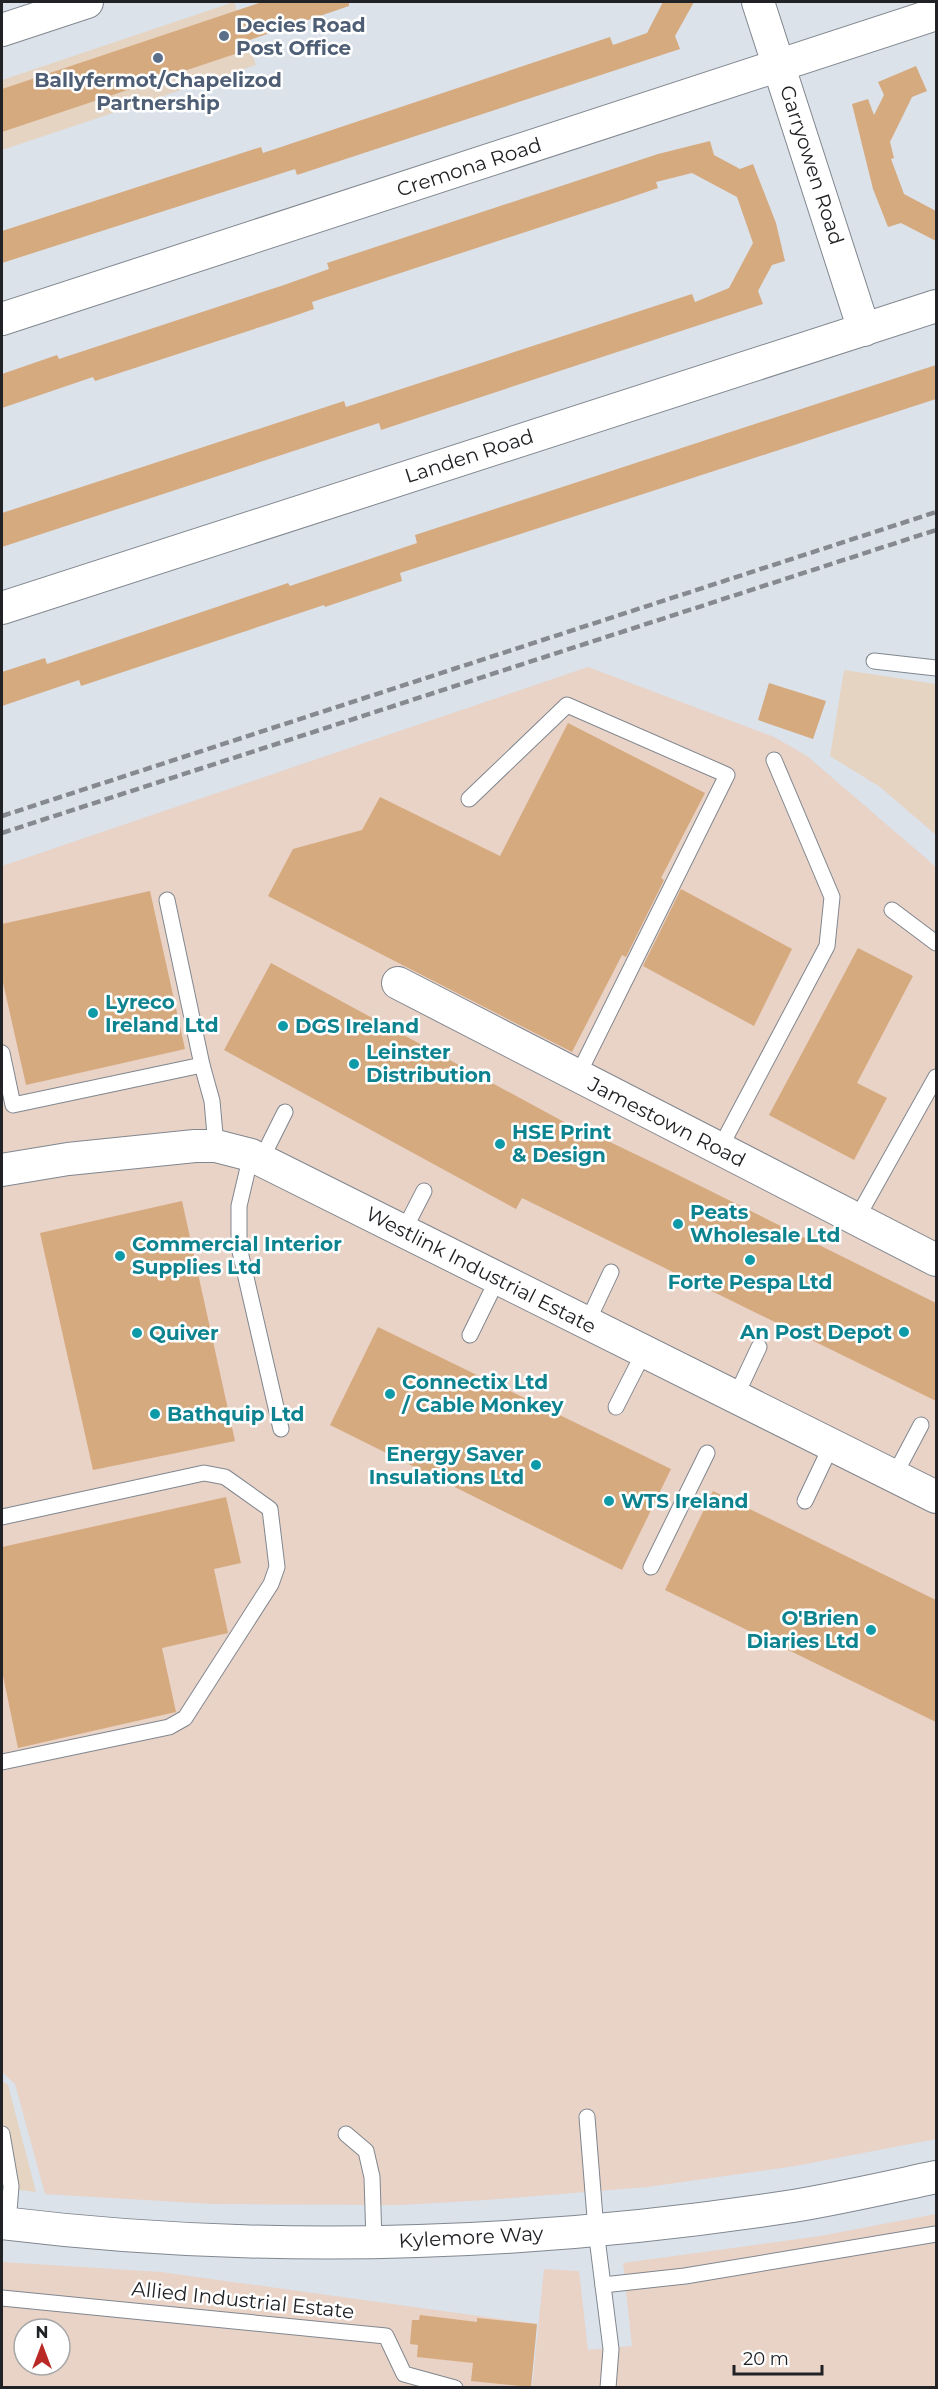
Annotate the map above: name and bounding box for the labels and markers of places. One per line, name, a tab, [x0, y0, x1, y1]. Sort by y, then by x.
place label: Decies Road Post Office	[236, 13, 366, 60]
marker: Decies Road Post Office	[217, 29, 231, 43]
marker: Ballyfermot/Chapelizod Partnership	[151, 51, 165, 65]
place label: Ballyfermot/Chapelizod Partnership	[34, 68, 282, 115]
place label: Lyreco Ireland Ltd	[105, 990, 219, 1037]
marker: Lyreco Ireland Ltd	[86, 1006, 100, 1020]
place label: DGS Ireland	[295, 1014, 419, 1038]
marker: DGS Ireland	[276, 1019, 290, 1033]
place label: Leinster Distribution	[366, 1040, 492, 1087]
marker: Leinster Distribution	[347, 1057, 361, 1071]
place label: HSE Print & Design	[512, 1120, 612, 1167]
marker: HSE Print & Design	[493, 1137, 507, 1151]
place label: Peats Wholesale Ltd	[690, 1200, 840, 1247]
marker: Peats Wholesale Ltd	[671, 1217, 685, 1231]
place label: Commercial Interior Supplies Ltd	[132, 1232, 342, 1279]
marker: Commercial Interior Supplies Ltd	[113, 1249, 127, 1263]
marker: Forte Pespa Ltd	[743, 1253, 757, 1267]
place label: Forte Pespa Ltd	[668, 1270, 832, 1294]
place label: An Post Depot	[739, 1320, 892, 1344]
place label: Quiver	[149, 1321, 219, 1345]
marker: An Post Depot	[897, 1325, 911, 1339]
marker: Quiver	[130, 1326, 144, 1340]
place label: Connectix Ltd / Cable Monkey	[401, 1370, 565, 1417]
marker: Connectix Ltd / Cable Monkey	[383, 1387, 397, 1401]
place label: Bathquip Ltd	[167, 1402, 304, 1426]
marker: Bathquip Ltd	[148, 1407, 162, 1421]
place label: Energy Saver Insulations Ltd	[369, 1442, 524, 1489]
marker: Energy Saver Insulations Ltd	[529, 1458, 543, 1472]
place label: WTS Ireland	[621, 1489, 748, 1513]
marker: WTS Ireland	[602, 1494, 616, 1508]
place label: O'Brien Diaries Ltd	[746, 1606, 859, 1653]
marker: O'Brien Diaries Ltd	[864, 1623, 878, 1637]

